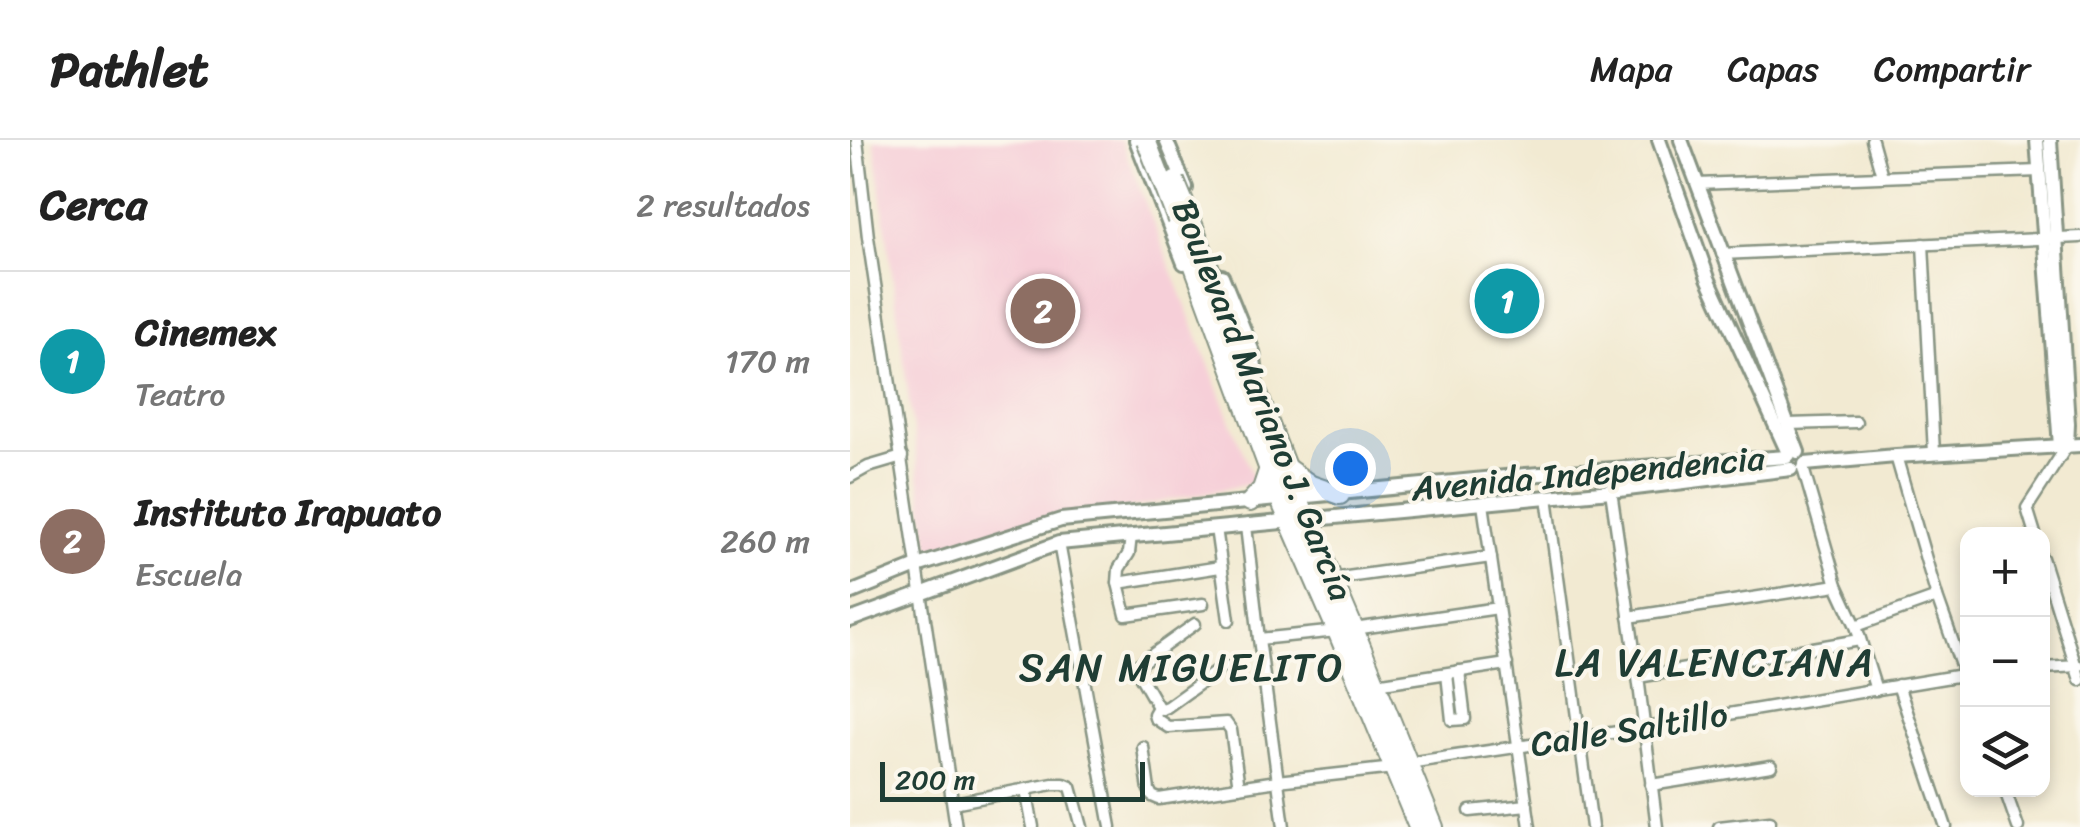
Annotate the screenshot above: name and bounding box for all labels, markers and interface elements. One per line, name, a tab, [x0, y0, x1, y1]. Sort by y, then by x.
text: Pathlet	[50, 27, 209, 112]
text: Mapa	[1590, 38, 1672, 100]
text: Capas	[1727, 38, 1819, 100]
text: Compartir	[1874, 38, 2030, 100]
text: Cerca	[40, 168, 147, 242]
text: 2 resultados	[636, 177, 810, 234]
street label: Boulevard Mariano J. García	[1154, 189, 1372, 611]
pin: 1	[1474, 264, 1540, 338]
pin: 2	[1010, 274, 1076, 348]
text: Cinemex	[135, 299, 276, 366]
text: 1	[66, 333, 79, 390]
text: 170 m	[725, 333, 810, 390]
text: Teatro	[135, 366, 225, 423]
street label: Avenida Independencia	[1408, 427, 1768, 519]
your location	[1325, 443, 1376, 494]
text: Instituto Irapuato	[135, 479, 441, 546]
text: 2	[63, 513, 82, 570]
text: 260 m	[720, 513, 810, 570]
map controls	[1960, 527, 2050, 797]
button: +	[1960, 527, 2050, 617]
text: Escuela	[135, 546, 242, 603]
button: −	[1960, 617, 2050, 707]
district label: LA VALENCIANA	[1554, 627, 1876, 698]
district label: SAN MIGUELITO	[1019, 632, 1345, 703]
street label: Calle Saltillo	[1526, 683, 1732, 775]
button: layers	[1960, 707, 2050, 797]
text: 200 m	[895, 755, 975, 804]
scale bar	[880, 757, 1145, 802]

